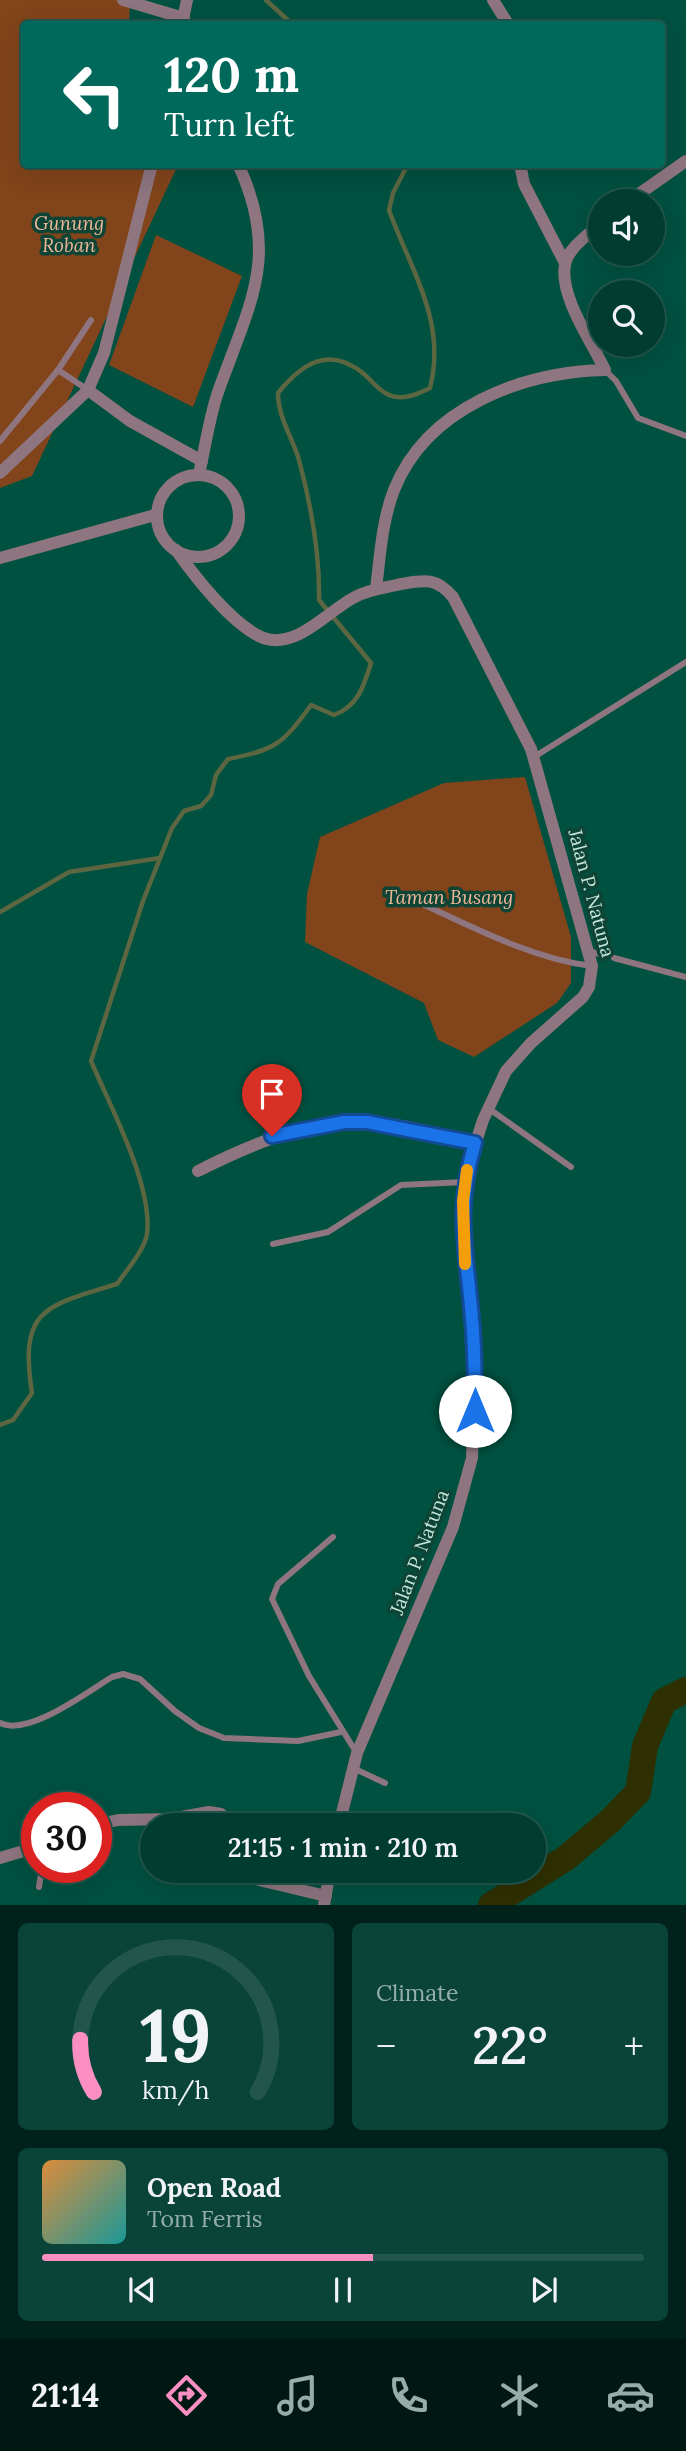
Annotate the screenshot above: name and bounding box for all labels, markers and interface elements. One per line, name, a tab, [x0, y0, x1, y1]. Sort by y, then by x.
text: 120 m	[164, 43, 299, 105]
icon: left	[49, 49, 140, 140]
text: Turn left	[164, 104, 294, 145]
map controls	[588, 189, 665, 357]
button: sound	[588, 189, 665, 266]
park label: Gunung Roban	[34, 211, 104, 257]
button: search	[588, 280, 665, 357]
street label: Jalan P. Natuna	[563, 825, 621, 960]
park label: Taman Busang	[385, 885, 513, 909]
pin	[242, 1064, 302, 1136]
icon: arrive	[253, 1075, 291, 1113]
position arrow	[438, 1374, 512, 1448]
street label: Jalan P. Natuna	[384, 1486, 454, 1619]
speed limit sign: 30	[21, 1792, 112, 1883]
text: 21:15 · 1 min · 210 m	[228, 1831, 458, 1864]
text: Climate	[376, 1978, 458, 2007]
text: 19	[140, 1990, 212, 2083]
text: 22°	[472, 2012, 548, 2078]
text: −	[376, 2022, 396, 2070]
text: +	[624, 2022, 644, 2070]
text: km/h	[142, 2074, 210, 2106]
text: Open Road	[147, 2171, 281, 2204]
text: Tom Ferris	[147, 2204, 262, 2233]
icon: previous	[123, 2271, 161, 2309]
icon: pause	[324, 2271, 362, 2309]
icon: next	[525, 2271, 563, 2309]
icon: directions	[162, 2371, 211, 2420]
icon: music	[273, 2371, 322, 2420]
icon: phone	[384, 2371, 433, 2420]
icon: climate	[495, 2371, 544, 2420]
icon: car	[606, 2371, 655, 2420]
text: 21:14	[31, 2375, 100, 2416]

